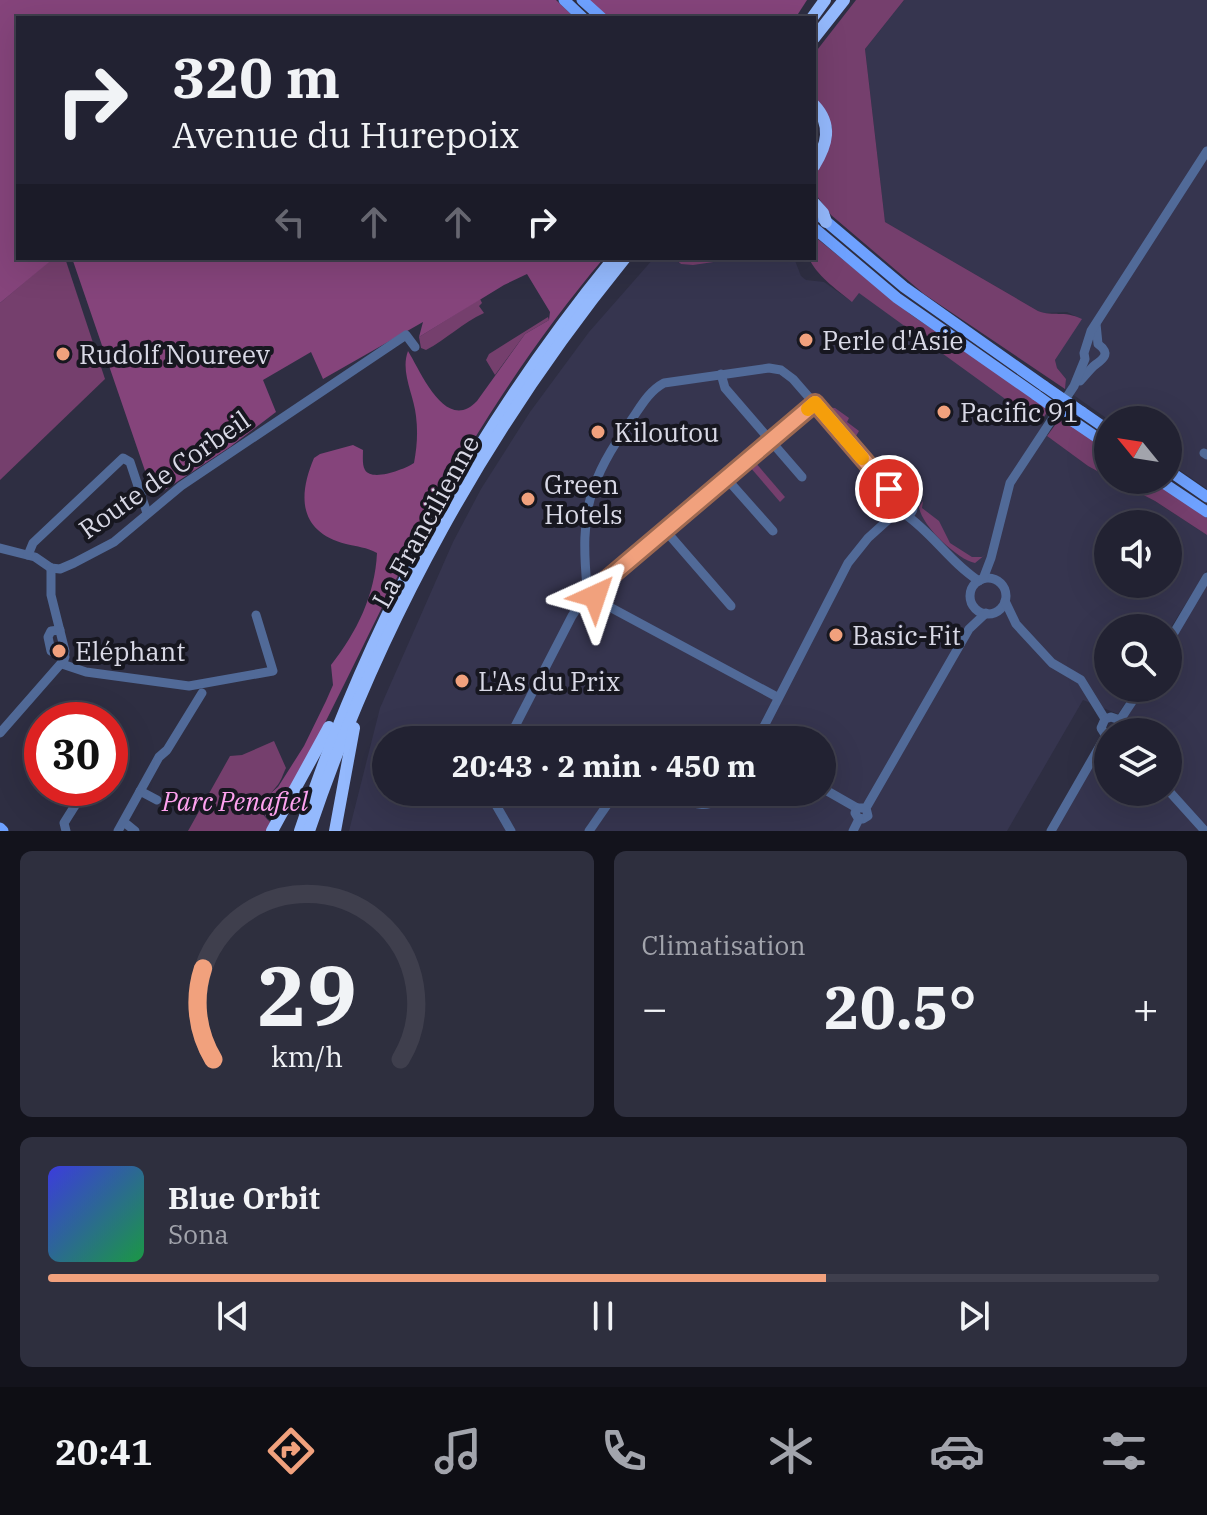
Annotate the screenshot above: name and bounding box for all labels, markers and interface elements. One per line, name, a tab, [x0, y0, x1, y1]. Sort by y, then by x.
text: 320 m	[172, 41, 340, 113]
icon: right	[40, 48, 144, 152]
text: Avenue du Hurepoix	[172, 111, 520, 158]
icon: left	[268, 200, 312, 244]
icon: ahead	[352, 200, 396, 244]
icon: ahead	[436, 200, 480, 244]
icon: right	[520, 200, 564, 244]
place label: Perle d'Asie	[822, 323, 963, 357]
marker: Perle d'Asie	[797, 331, 815, 349]
place label: Rudolf Noureev	[79, 337, 270, 371]
marker: Rudolf Noureev	[54, 345, 72, 363]
place label: Pacific 91	[960, 395, 1079, 429]
street label: Route de Corbeil	[72, 402, 256, 546]
marker: Pacific 91	[935, 403, 953, 421]
north arrow	[1094, 406, 1182, 494]
map controls	[1094, 406, 1182, 806]
place label: Kiloutou	[614, 415, 719, 449]
marker: Kiloutou	[589, 423, 607, 441]
street label: La Francilienne	[364, 429, 486, 613]
pin	[855, 455, 923, 523]
place label: Green Hotels	[544, 467, 623, 531]
icon: arrive	[867, 467, 911, 511]
marker: Green Hotels	[519, 490, 537, 508]
button: sound	[1094, 510, 1182, 598]
position arrow	[553, 554, 637, 638]
button: search	[1094, 614, 1182, 702]
place label: Basic-Fit	[852, 618, 961, 652]
marker: Basic-Fit	[827, 626, 845, 644]
place label: Eléphant	[75, 634, 186, 668]
marker: Eléphant	[50, 642, 68, 660]
place label: L'As du Prix	[478, 664, 620, 698]
marker: L'As du Prix	[453, 672, 471, 690]
speed limit sign: 30	[24, 702, 128, 806]
button: layers	[1094, 718, 1182, 806]
text: 20:43 · 2 min · 450 m	[452, 746, 756, 785]
park label: Parc Penafiel	[161, 784, 309, 818]
text: Climatisation	[642, 928, 806, 962]
text: 29	[257, 941, 357, 1049]
text: 20.5°	[824, 967, 977, 1046]
text: −	[642, 979, 668, 1036]
text: +	[1133, 979, 1159, 1036]
text: km/h	[271, 1038, 343, 1075]
text: Blue Orbit	[168, 1178, 320, 1217]
text: Sona	[168, 1217, 229, 1251]
icon: previous	[211, 1294, 255, 1338]
icon: pause	[581, 1294, 625, 1338]
icon: next	[952, 1294, 996, 1338]
icon: directions	[263, 1423, 319, 1479]
icon: music	[430, 1423, 486, 1479]
icon: phone	[596, 1423, 652, 1479]
icon: climate	[763, 1423, 819, 1479]
icon: car	[929, 1423, 985, 1479]
icon: filters	[1096, 1423, 1152, 1479]
text: 20:41	[55, 1428, 153, 1475]

